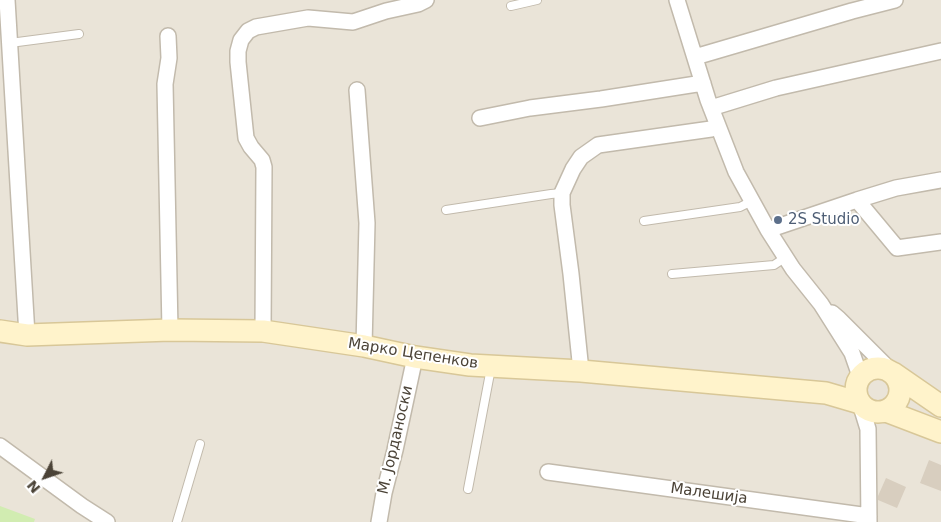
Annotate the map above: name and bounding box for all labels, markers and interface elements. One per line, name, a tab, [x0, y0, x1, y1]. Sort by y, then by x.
place label: 2S Studio	[788, 211, 860, 229]
marker: 2S Studio	[772, 214, 784, 226]
street label: Марко Цепенков	[347, 335, 479, 373]
street label: М. Јорданоски	[375, 384, 417, 496]
north arrow	[20, 452, 70, 502]
text: N	[24, 477, 44, 497]
street label: Малешија	[669, 480, 749, 508]

